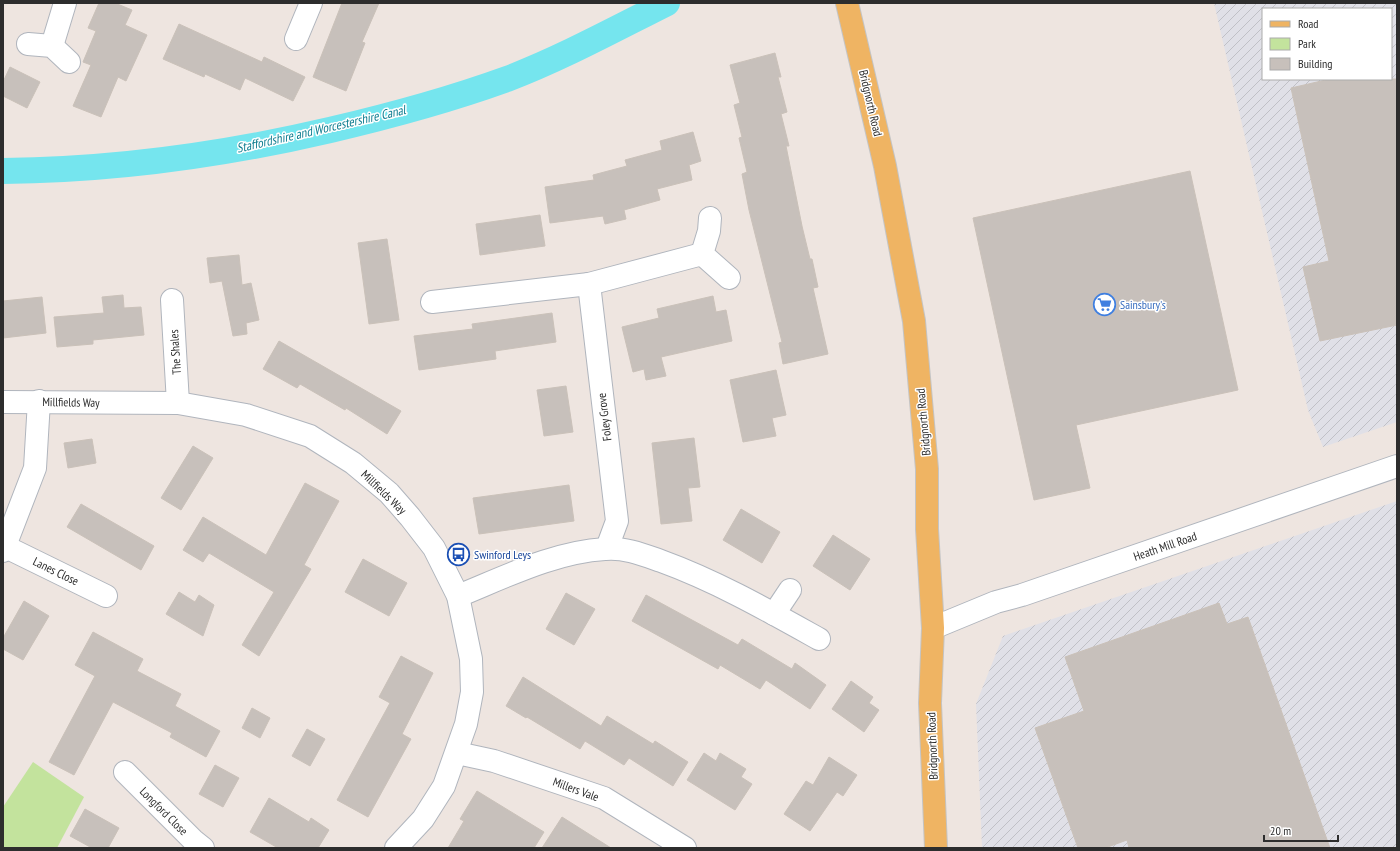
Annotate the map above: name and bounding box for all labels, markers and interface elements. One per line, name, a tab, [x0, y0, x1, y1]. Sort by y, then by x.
legend	[1262, 8, 1392, 80]
text: Road	[1298, 16, 1318, 31]
text: Park	[1298, 36, 1316, 51]
text: Building	[1298, 56, 1333, 71]
street label: Bridgnorth Road	[856, 68, 886, 138]
water label: Staffordshire and Worcestershire Canal	[235, 101, 409, 157]
supermarket icon: Sainsbury's	[1092, 291, 1118, 317]
place label: Sainsbury's	[1120, 297, 1166, 312]
street label: The Shales	[166, 329, 184, 375]
street label: Bridgnorth Road	[913, 388, 933, 456]
street label: Foley Grove	[594, 392, 614, 442]
street label: Millfields Way	[42, 394, 100, 410]
street label: Millfields Way	[358, 467, 410, 518]
street label: Heath Mill Road	[1131, 528, 1199, 564]
bus stop icon: Swinford Leys	[445, 541, 471, 567]
place label: Swinford Leys	[474, 547, 531, 562]
street label: Lanes Close	[31, 554, 81, 588]
street label: Bridgnorth Road	[923, 712, 941, 780]
street label: Millers Vale	[551, 774, 601, 804]
street label: Longford Close	[137, 784, 191, 838]
scale bar	[1264, 817, 1338, 843]
text: 20 m	[1270, 823, 1291, 838]

